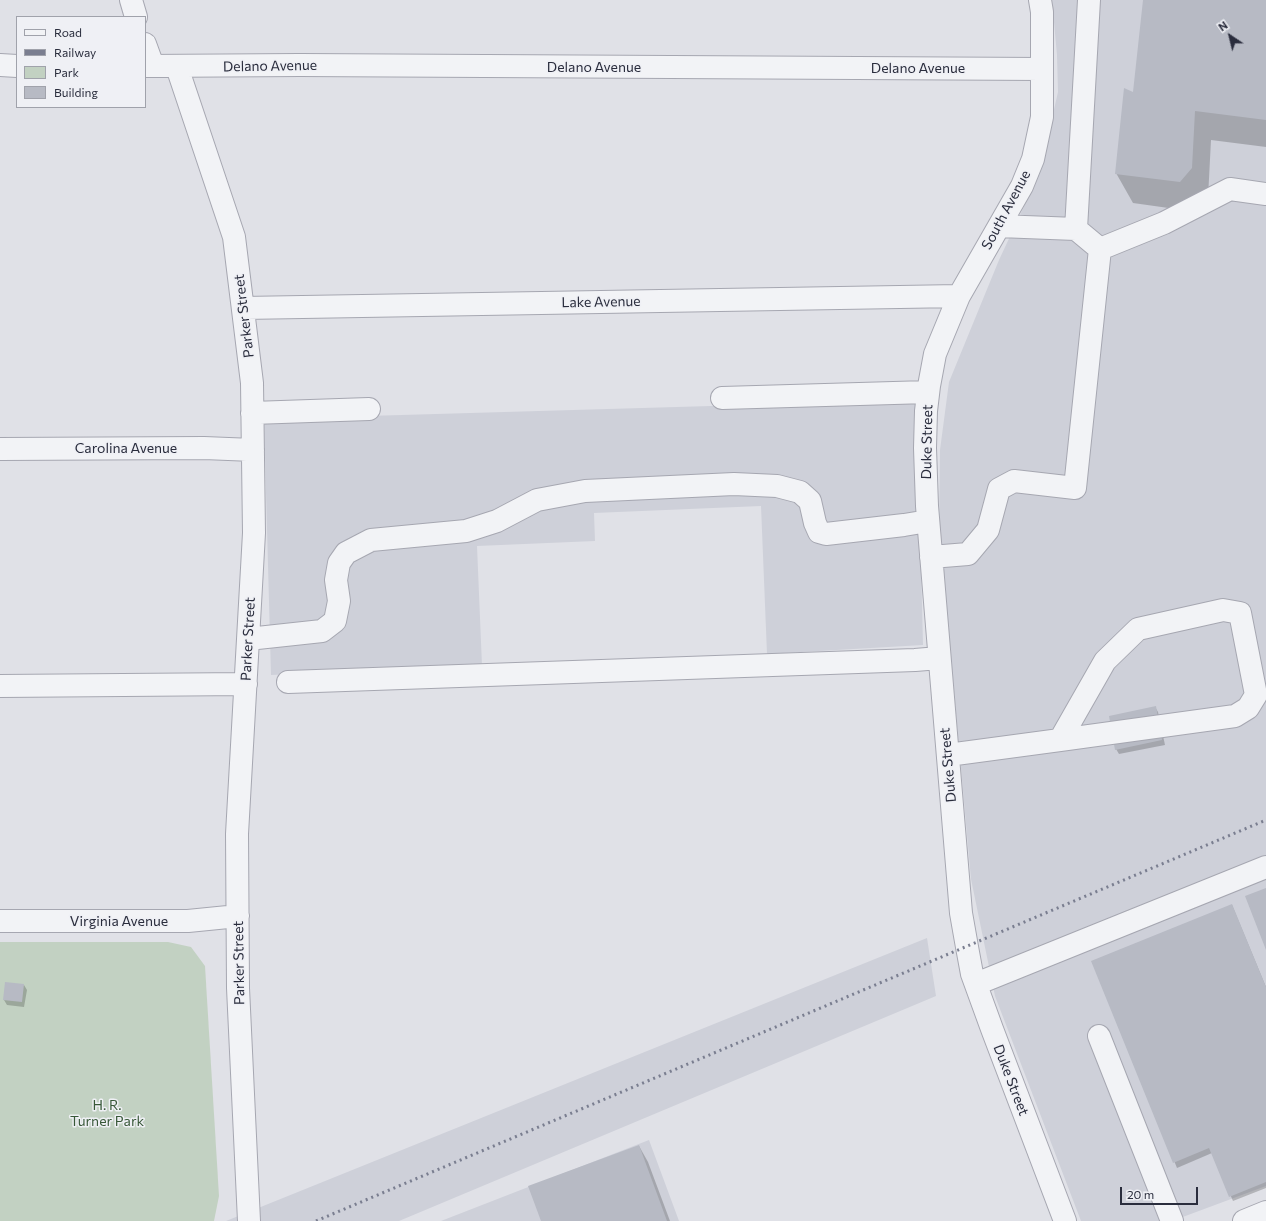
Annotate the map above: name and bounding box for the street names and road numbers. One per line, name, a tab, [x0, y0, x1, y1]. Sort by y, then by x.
street label: Delano Avenue	[223, 57, 317, 75]
street label: Delano Avenue	[547, 59, 641, 75]
street label: Delano Avenue	[871, 60, 965, 76]
street label: South Avenue	[978, 167, 1034, 253]
street label: Parker Street	[231, 273, 257, 359]
street label: Lake Avenue	[561, 293, 641, 311]
street label: Duke Street	[918, 404, 936, 480]
street label: Carolina Avenue	[75, 440, 177, 456]
street label: Parker Street	[237, 597, 259, 681]
street label: Duke Street	[936, 727, 960, 803]
street label: Virginia Avenue	[70, 913, 168, 929]
street label: Parker Street	[230, 921, 248, 1005]
street label: Duke Street	[990, 1042, 1032, 1118]

